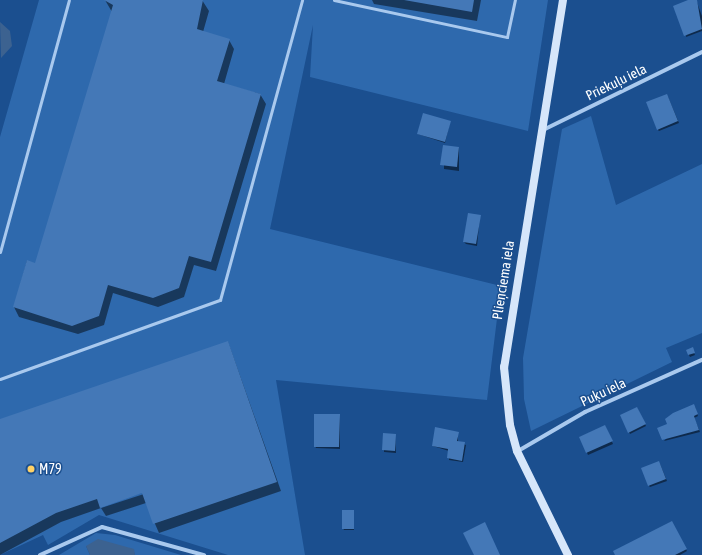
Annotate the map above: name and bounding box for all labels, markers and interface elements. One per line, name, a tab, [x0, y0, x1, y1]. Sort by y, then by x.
street label: Priekuļu iela	[583, 60, 649, 104]
street label: Plieņciema iela	[488, 239, 518, 321]
street label: Puķu iela	[578, 374, 628, 410]
place label: M79	[39, 461, 62, 477]
marker: M79	[26, 464, 36, 474]

